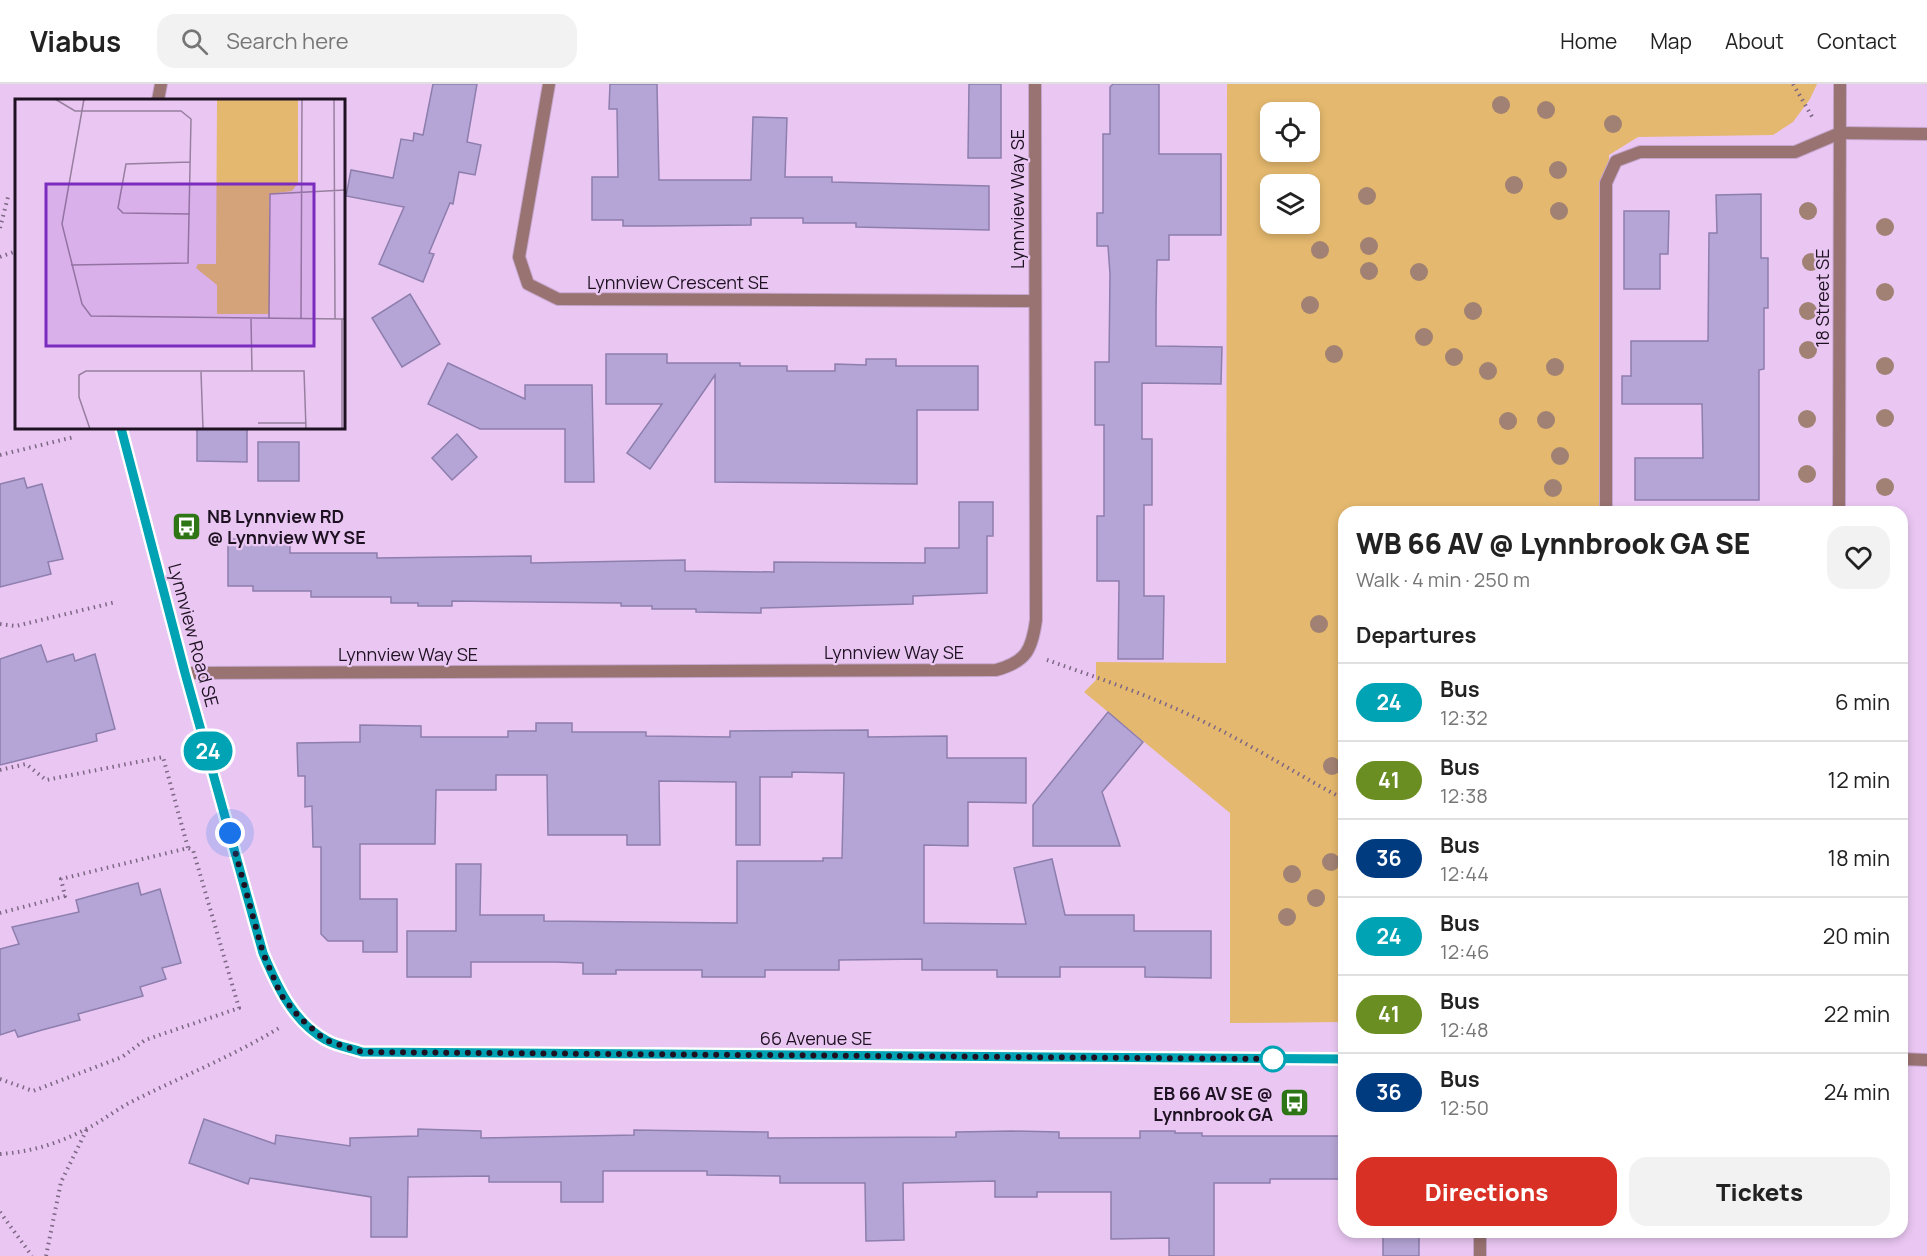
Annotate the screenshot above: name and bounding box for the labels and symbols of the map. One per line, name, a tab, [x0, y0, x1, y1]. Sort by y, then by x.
inset map	[15, 99, 345, 429]
street label: Lynnview Way SE	[1005, 129, 1029, 269]
street label: 18 Street SE	[1810, 249, 1834, 347]
street label: Lynnview Crescent SE	[587, 270, 769, 294]
place label: NB Lynnview RD @ Lynnview WY SE	[207, 504, 366, 549]
bus stop icon: NB Lynnview RD @ Lynnview WY SE	[170, 510, 202, 542]
street label: Lynnview Road SE	[163, 561, 225, 709]
street label: Lynnview Way SE	[824, 640, 964, 664]
street label: Lynnview Way SE	[338, 642, 478, 666]
line badge: 24	[181, 732, 235, 770]
your location	[215, 818, 245, 848]
street label: 66 Avenue SE	[760, 1026, 872, 1050]
unlabelled marker	[1260, 1046, 1286, 1072]
place label: EB 66 AV SE @ Lynnbrook GA	[1153, 1081, 1273, 1126]
bus stop icon: EB 66 AV SE @ Lynnbrook GA	[1278, 1087, 1310, 1119]

